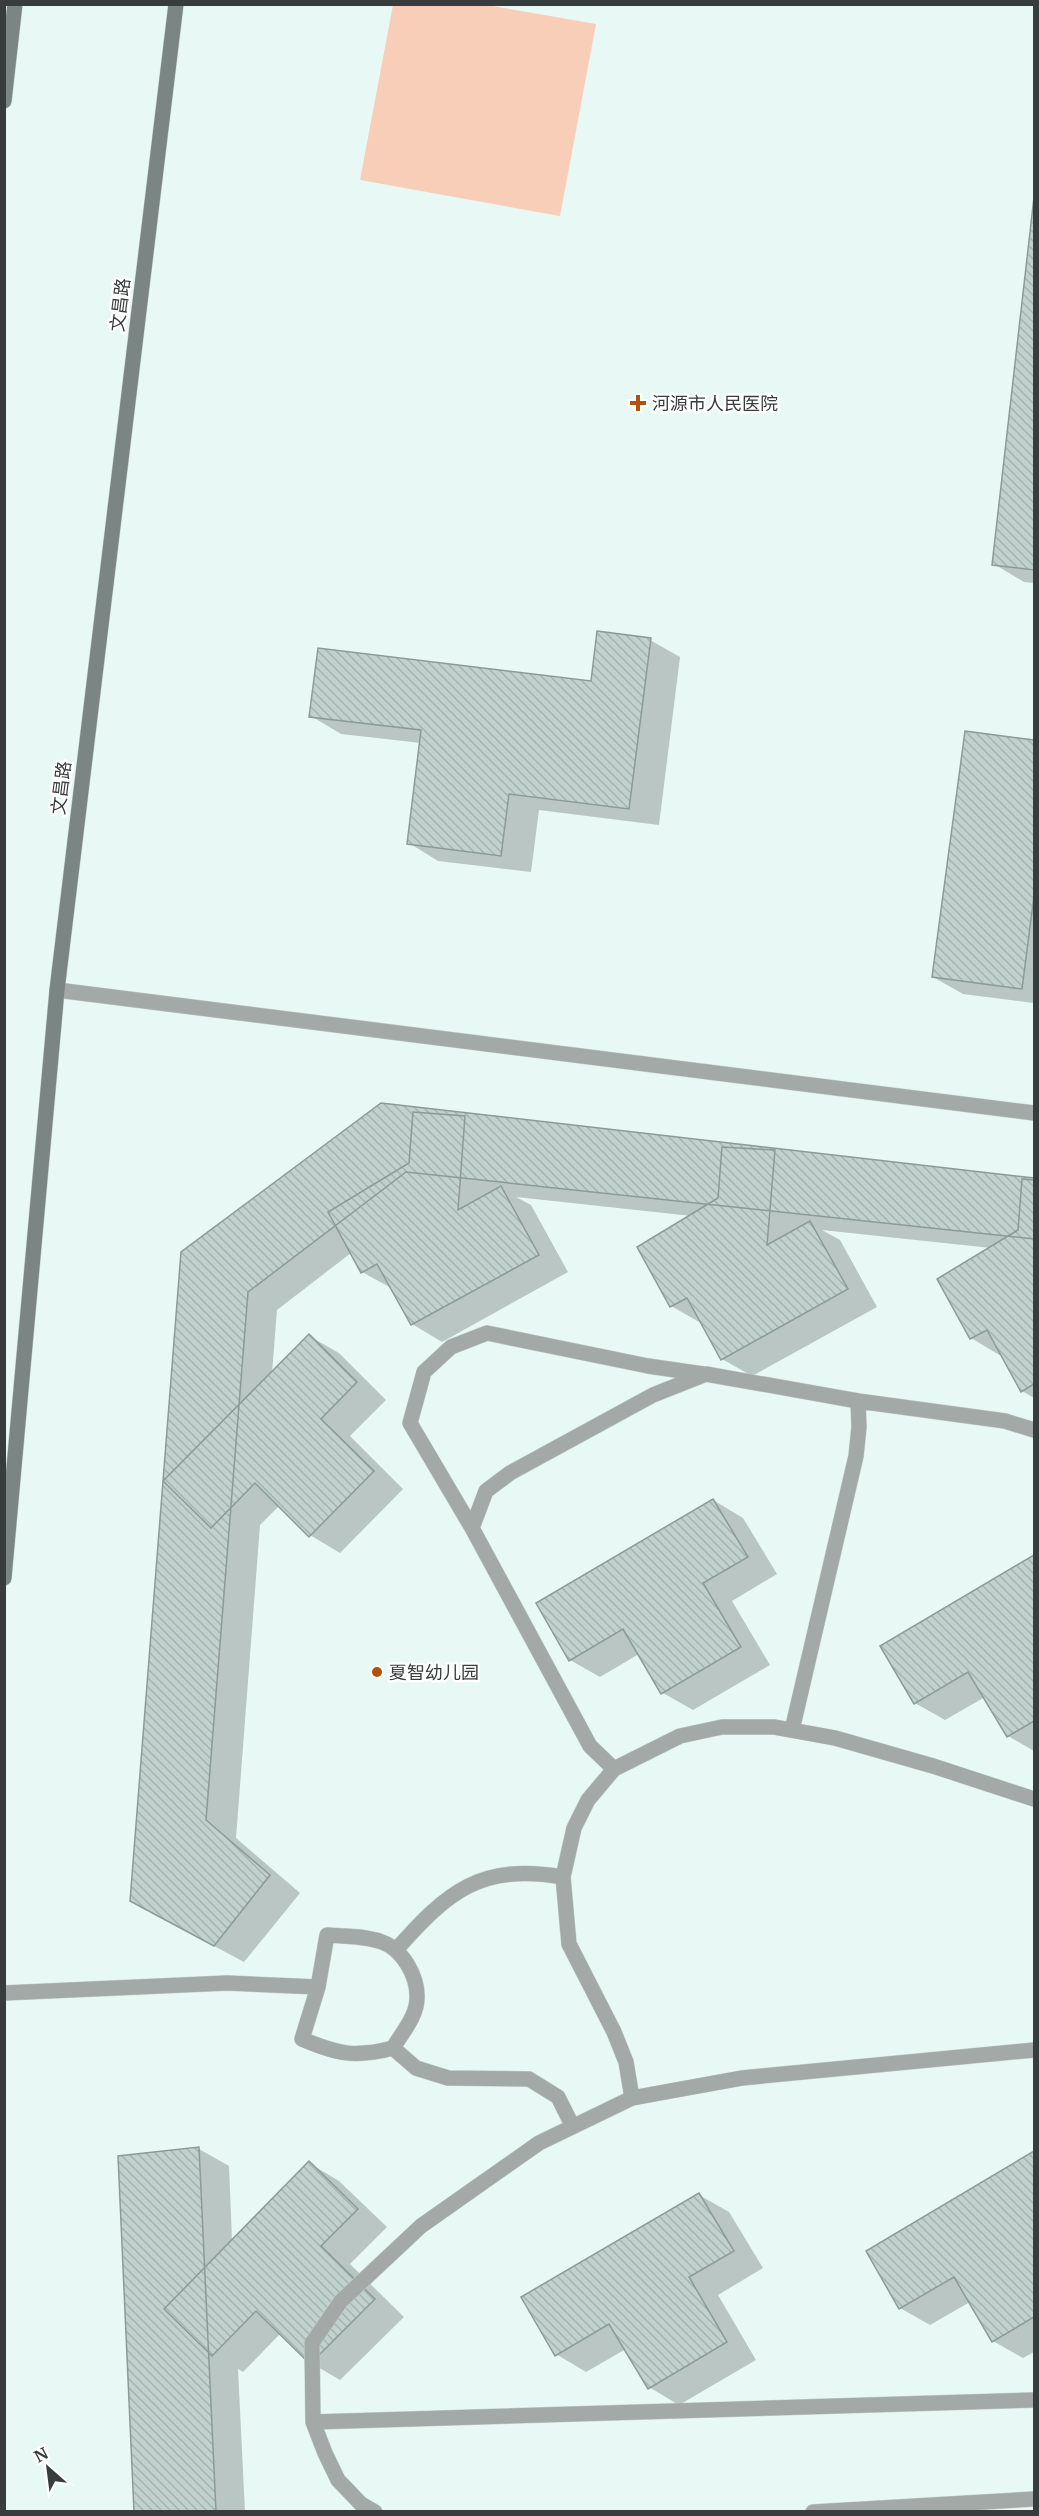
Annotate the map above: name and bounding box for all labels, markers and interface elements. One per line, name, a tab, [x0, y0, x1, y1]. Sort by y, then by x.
street label: 文昌路	[105, 277, 135, 333]
place label: 河源市人民医院	[652, 392, 778, 415]
marker: 河源市人民医院	[629, 394, 647, 412]
street label: 文昌路	[46, 760, 76, 816]
place label: 夏智幼儿园	[389, 1661, 479, 1684]
marker: 夏智幼儿园	[370, 1665, 384, 1679]
north arrow	[18, 2438, 78, 2498]
text: N	[31, 2443, 52, 2467]

